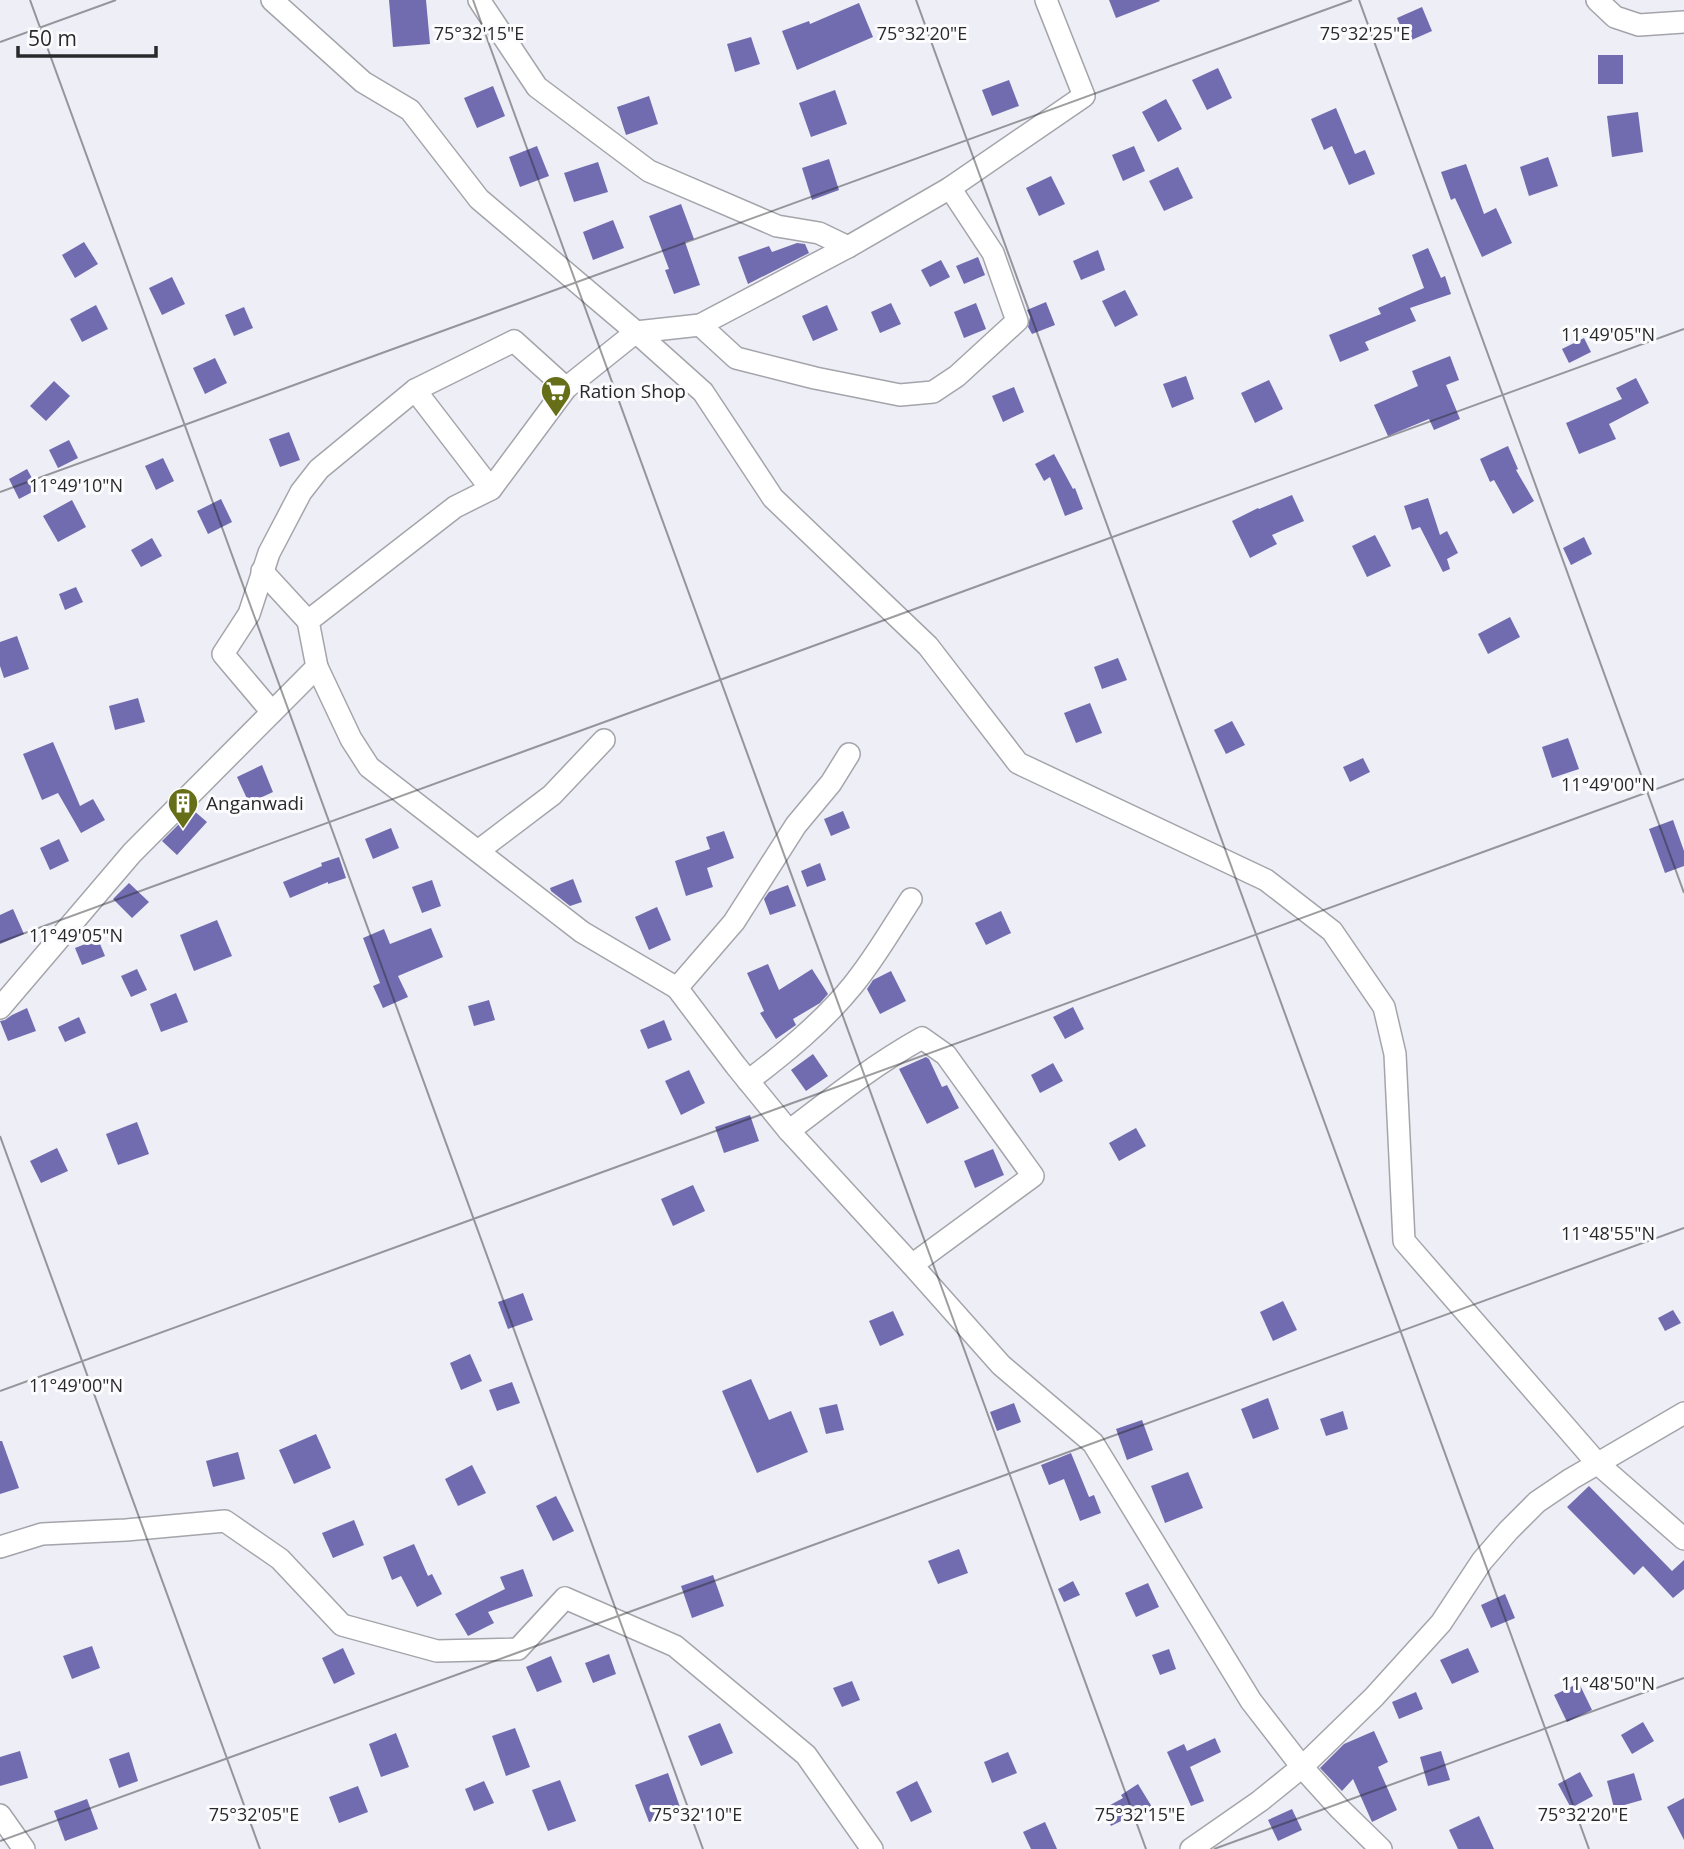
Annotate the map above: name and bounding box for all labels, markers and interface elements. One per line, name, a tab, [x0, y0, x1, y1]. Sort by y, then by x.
scale bar	[18, 14, 156, 58]
text: 75°32'15"E	[434, 21, 524, 45]
text: 75°32'20"E	[877, 21, 967, 45]
text: 75°32'25"E	[1320, 21, 1410, 45]
text: 50 m	[28, 24, 77, 52]
text: 11°49'05"N	[1561, 322, 1655, 346]
supermarket icon: Ration Shop	[539, 374, 573, 418]
place label: Ration Shop	[579, 378, 686, 404]
text: 11°49'10"N	[29, 473, 123, 497]
text: 11°49'00"N	[1561, 772, 1655, 796]
building icon: Anganwadi	[166, 786, 200, 830]
place label: Anganwadi	[206, 790, 304, 816]
text: 11°49'05"N	[29, 923, 123, 947]
text: 11°48'55"N	[1561, 1221, 1655, 1245]
text: 11°49'00"N	[29, 1373, 123, 1397]
text: 11°48'50"N	[1561, 1671, 1655, 1695]
text: 75°32'05"E	[209, 1802, 299, 1826]
text: 75°32'10"E	[652, 1802, 742, 1826]
text: 75°32'15"E	[1095, 1802, 1185, 1826]
text: 75°32'20"E	[1538, 1802, 1628, 1826]

